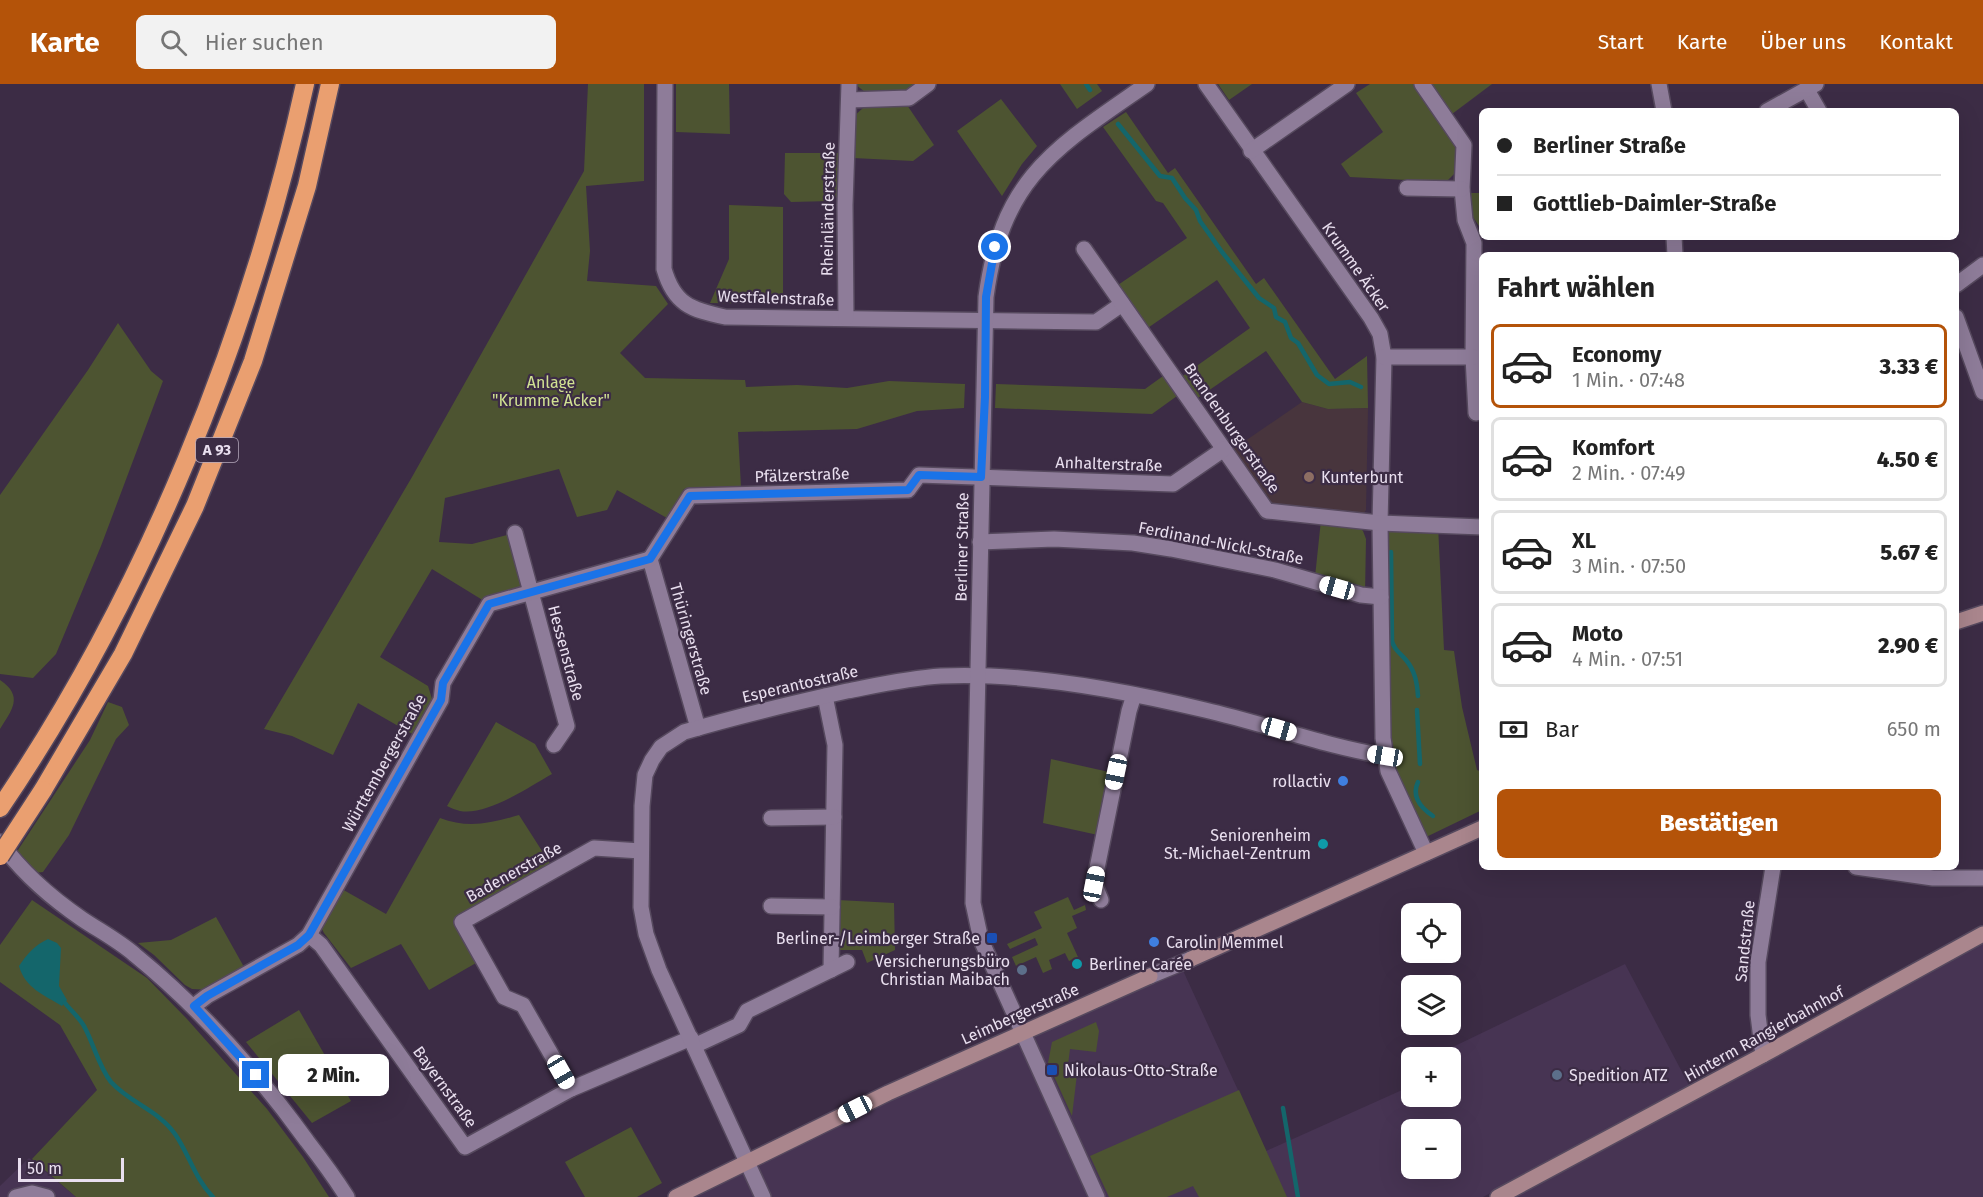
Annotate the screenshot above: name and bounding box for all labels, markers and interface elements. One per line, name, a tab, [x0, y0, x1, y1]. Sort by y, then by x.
search box	[136, 15, 556, 69]
text: Karte	[30, 26, 100, 59]
icon: search	[157, 26, 190, 59]
text: Hier suchen	[205, 29, 324, 56]
text: Start	[1598, 29, 1644, 55]
text: Karte	[1677, 29, 1727, 55]
text: Über uns	[1760, 29, 1846, 55]
text: Kontakt	[1879, 29, 1953, 55]
text: Berliner Straße	[1533, 132, 1686, 159]
street label: Rheinländerstraße	[817, 142, 839, 276]
text: Gottlieb-Daimler-Straße	[1533, 190, 1776, 217]
street label: Krumme Äcker	[1318, 219, 1394, 316]
route start	[981, 233, 1008, 260]
text: Fahrt wählen	[1497, 272, 1655, 304]
street label: Westfalenstraße	[717, 286, 835, 310]
icon: car	[1500, 339, 1554, 393]
text: Economy	[1572, 341, 1661, 368]
text: 3.33 €	[1880, 353, 1938, 380]
street label: Brandenburgerstraße	[1180, 359, 1284, 497]
text: 1 Min. · 07:48	[1572, 368, 1685, 392]
park label: Anlage "Krumme Äcker"	[492, 373, 610, 410]
icon: car	[1500, 432, 1554, 486]
text: Komfort	[1572, 434, 1655, 461]
road number: A 93	[196, 438, 238, 462]
text: 4.50 €	[1877, 446, 1938, 473]
street label: Anhalterstraße	[1055, 453, 1163, 475]
text: 2 Min. · 07:49	[1572, 461, 1685, 485]
street label: Pfälzerstraße	[754, 464, 850, 486]
place label: Kunterbunt	[1321, 468, 1404, 487]
marker: Kunterbunt	[1302, 470, 1316, 484]
street label: Berliner Straße	[952, 492, 972, 602]
street label: Ferdinand-Nickl-Straße	[1137, 518, 1305, 568]
icon: car	[1500, 525, 1554, 579]
text: XL	[1572, 527, 1596, 554]
text: 5.67 €	[1880, 539, 1938, 566]
text: 3 Min. · 07:50	[1572, 554, 1686, 578]
car	[1317, 574, 1357, 602]
street label: Thüringerstraße	[666, 581, 716, 697]
street label: Hessenstraße	[544, 603, 588, 703]
icon: car	[1500, 618, 1554, 672]
text: Moto	[1572, 620, 1623, 647]
text: 2.90 €	[1878, 632, 1938, 659]
text: 4 Min. · 07:51	[1572, 647, 1683, 671]
street label: Esperantostraße	[740, 661, 860, 707]
street label: Württembergerstraße	[338, 691, 430, 835]
icon: cash	[1497, 713, 1530, 746]
car	[1259, 715, 1299, 743]
text: Bar	[1545, 716, 1579, 743]
text: 650 m	[1887, 717, 1941, 741]
car	[1366, 744, 1404, 768]
car	[1103, 753, 1129, 791]
place label: rollactiv	[1272, 772, 1331, 791]
marker: rollactiv	[1336, 774, 1350, 788]
button: Bestätigen	[1497, 789, 1941, 858]
place label: Seniorenheim St.-Michael-Zentrum	[1164, 826, 1311, 863]
marker: Seniorenheim St.-Michael-Zentrum	[1316, 837, 1330, 851]
street label: Badenerstraße	[463, 838, 565, 906]
car	[1082, 865, 1106, 903]
street label: Sandstraße	[1731, 899, 1759, 983]
map controls	[1401, 903, 1461, 1179]
button: locate	[1401, 903, 1461, 963]
place label: Berliner-/Leimberger Straße	[776, 929, 980, 948]
marker: Berliner-/Leimberger Straße	[985, 931, 999, 945]
place label: Carolin Memmel	[1166, 933, 1284, 952]
marker: Carolin Memmel	[1147, 935, 1161, 949]
place label: Versicherungsbüro Christian Maibach	[875, 952, 1010, 989]
place label: Berliner Carée	[1089, 955, 1192, 974]
marker: Berliner Carée	[1070, 957, 1084, 971]
marker: Versicherungsbüro Christian Maibach	[1015, 963, 1029, 977]
button: layers	[1401, 975, 1461, 1035]
street label: Leimbergerstraße	[958, 979, 1082, 1049]
street label: Hinterm Rangierbahnhof	[1681, 981, 1848, 1086]
street label: Bayernstraße	[409, 1043, 481, 1131]
button: +	[1401, 1047, 1461, 1107]
car	[544, 1052, 578, 1092]
callout: 2 Min.	[277, 1054, 388, 1096]
route end	[242, 1061, 269, 1088]
place label: Nikolaus-Otto-Straße	[1064, 1061, 1218, 1080]
text: 2 Min.	[307, 1063, 360, 1087]
marker: Nikolaus-Otto-Straße	[1045, 1063, 1059, 1077]
place label: Spedition ATZ	[1569, 1066, 1668, 1085]
marker: Spedition ATZ	[1550, 1068, 1564, 1082]
car	[835, 1093, 875, 1125]
button: −	[1401, 1119, 1461, 1179]
scale bar	[18, 1155, 124, 1182]
text: 50 m	[27, 1159, 62, 1178]

